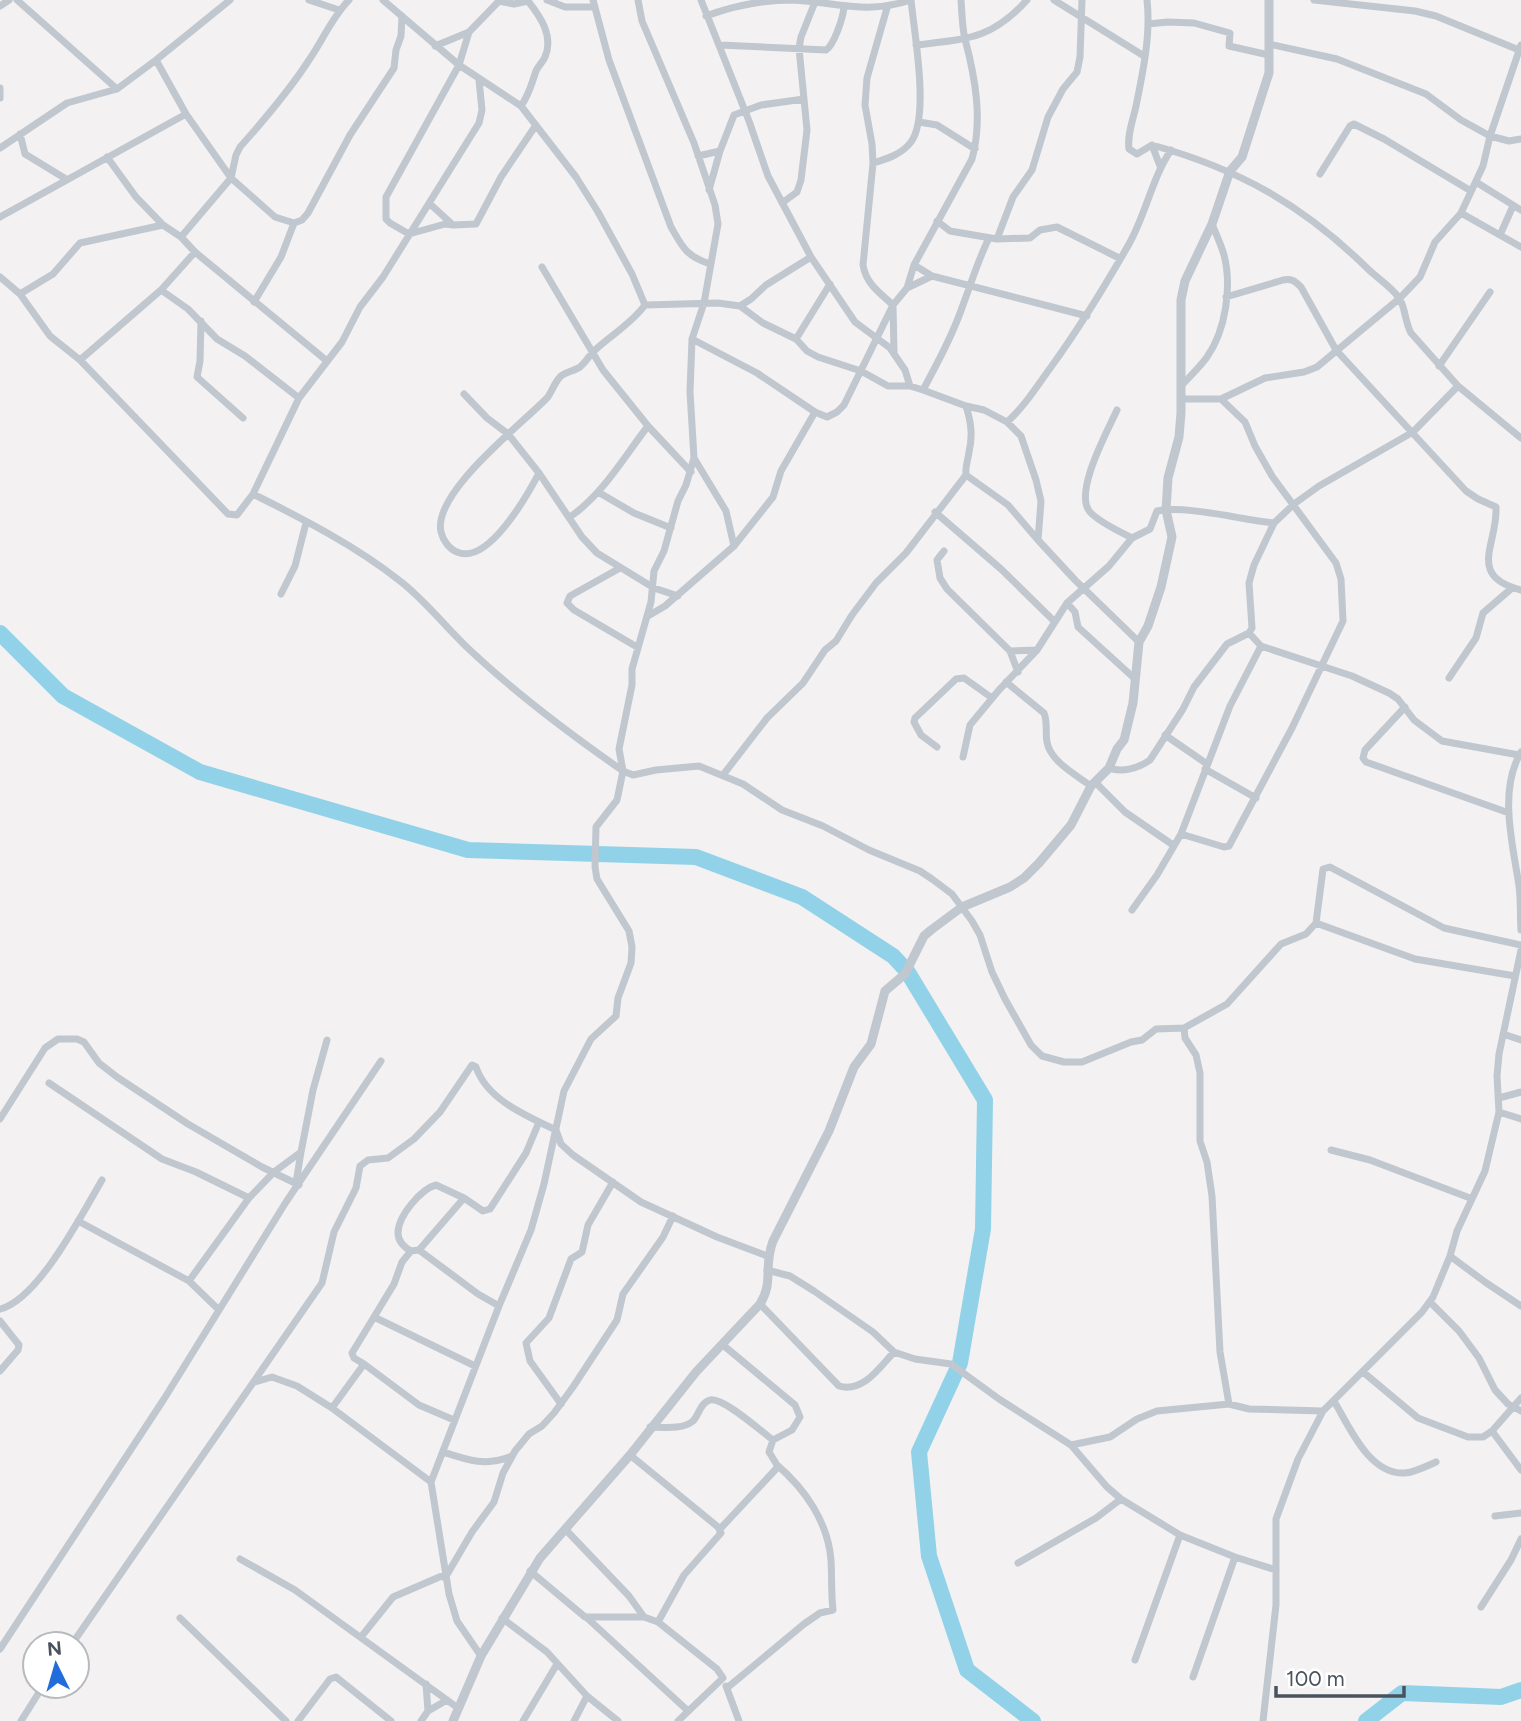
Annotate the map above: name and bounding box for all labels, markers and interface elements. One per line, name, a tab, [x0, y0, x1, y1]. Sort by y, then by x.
north arrow	[21, 1630, 91, 1700]
text: N	[46, 1636, 63, 1661]
scale bar	[1276, 1654, 1404, 1698]
text: 100 m	[1286, 1666, 1345, 1691]

